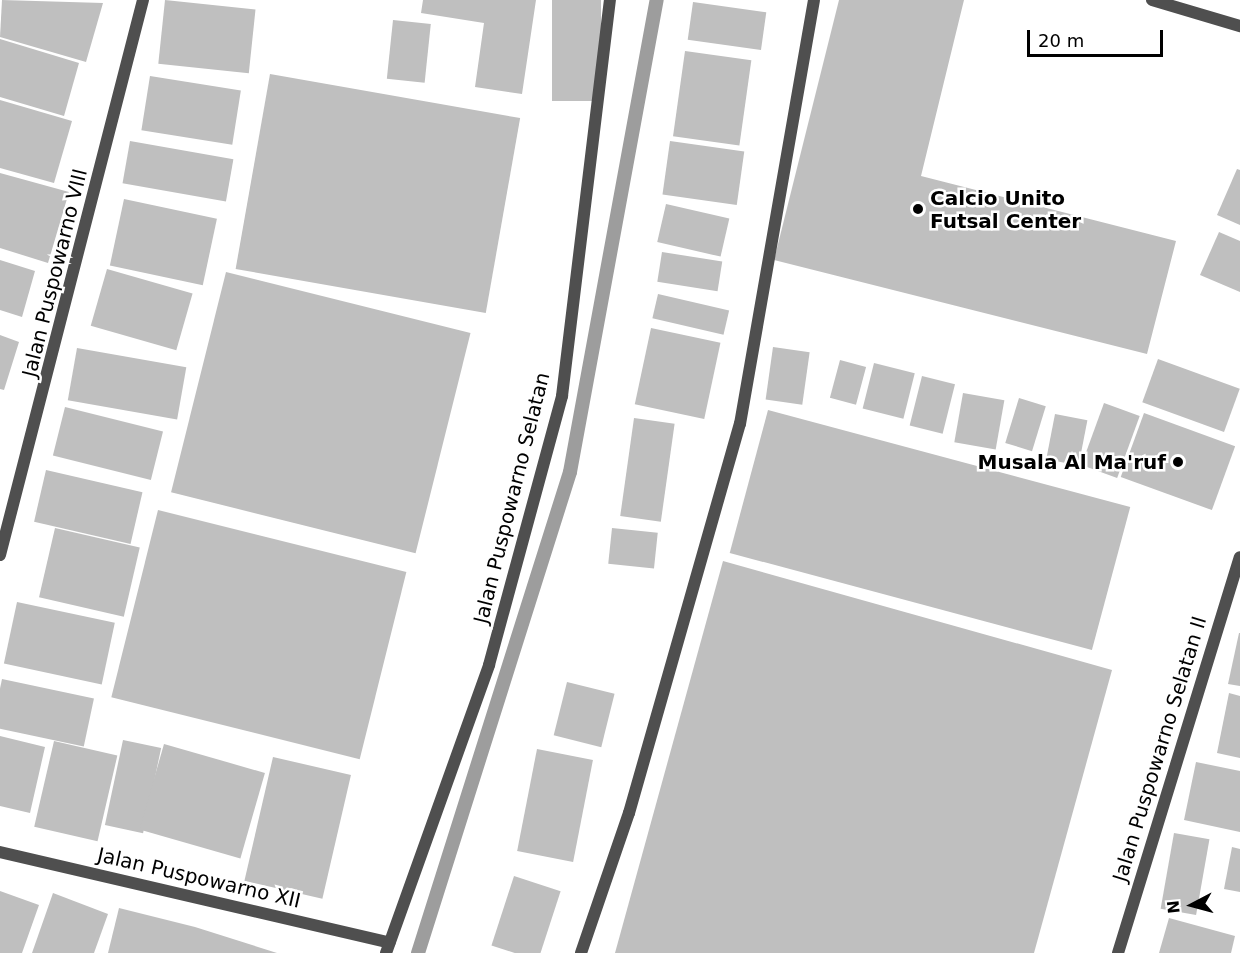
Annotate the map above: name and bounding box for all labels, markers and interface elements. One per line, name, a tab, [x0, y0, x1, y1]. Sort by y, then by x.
scale bar	[1030, 18, 1166, 56]
text: 20 m	[1038, 30, 1084, 51]
street label: Jalan Puspowarno VIII	[17, 166, 93, 380]
place label: Calcio Unito Futsal Center	[930, 186, 1081, 233]
marker: Calcio Unito Futsal Center	[911, 202, 925, 216]
street label: Jalan Puspowarno Selatan	[469, 370, 555, 626]
place label: Musala Al Ma'ruf	[978, 450, 1166, 474]
marker: Musala Al Ma'ruf	[1171, 455, 1185, 469]
street label: Jalan Puspowarno Selatan II	[1108, 613, 1212, 885]
street label: Jalan Puspowarno XII	[95, 843, 303, 913]
north arrow	[1162, 875, 1222, 935]
text: N	[1163, 899, 1184, 915]

